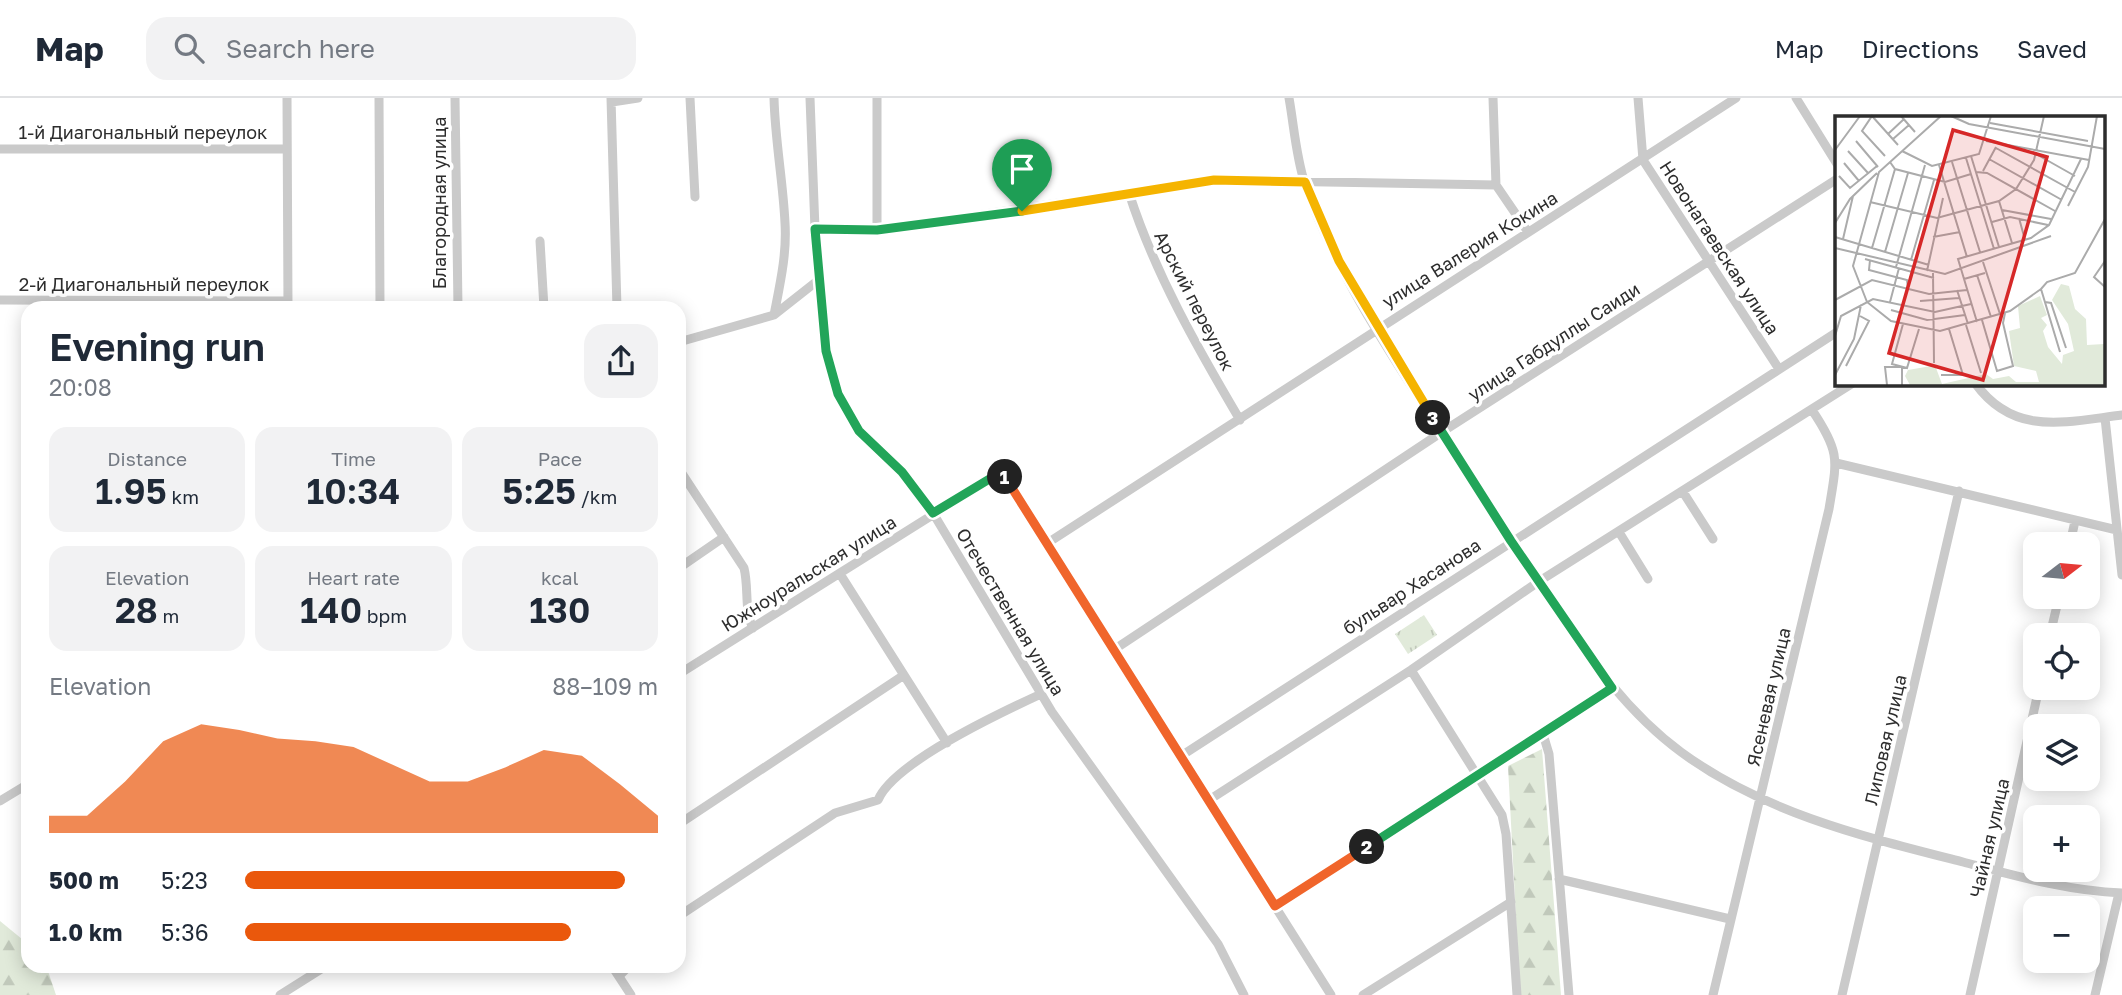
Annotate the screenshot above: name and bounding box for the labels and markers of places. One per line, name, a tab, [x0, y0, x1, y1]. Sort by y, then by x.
pin	[992, 139, 1052, 211]
pin: 3	[1416, 400, 1450, 436]
pin: 1	[988, 460, 1023, 494]
pin: 2	[1350, 830, 1384, 864]

